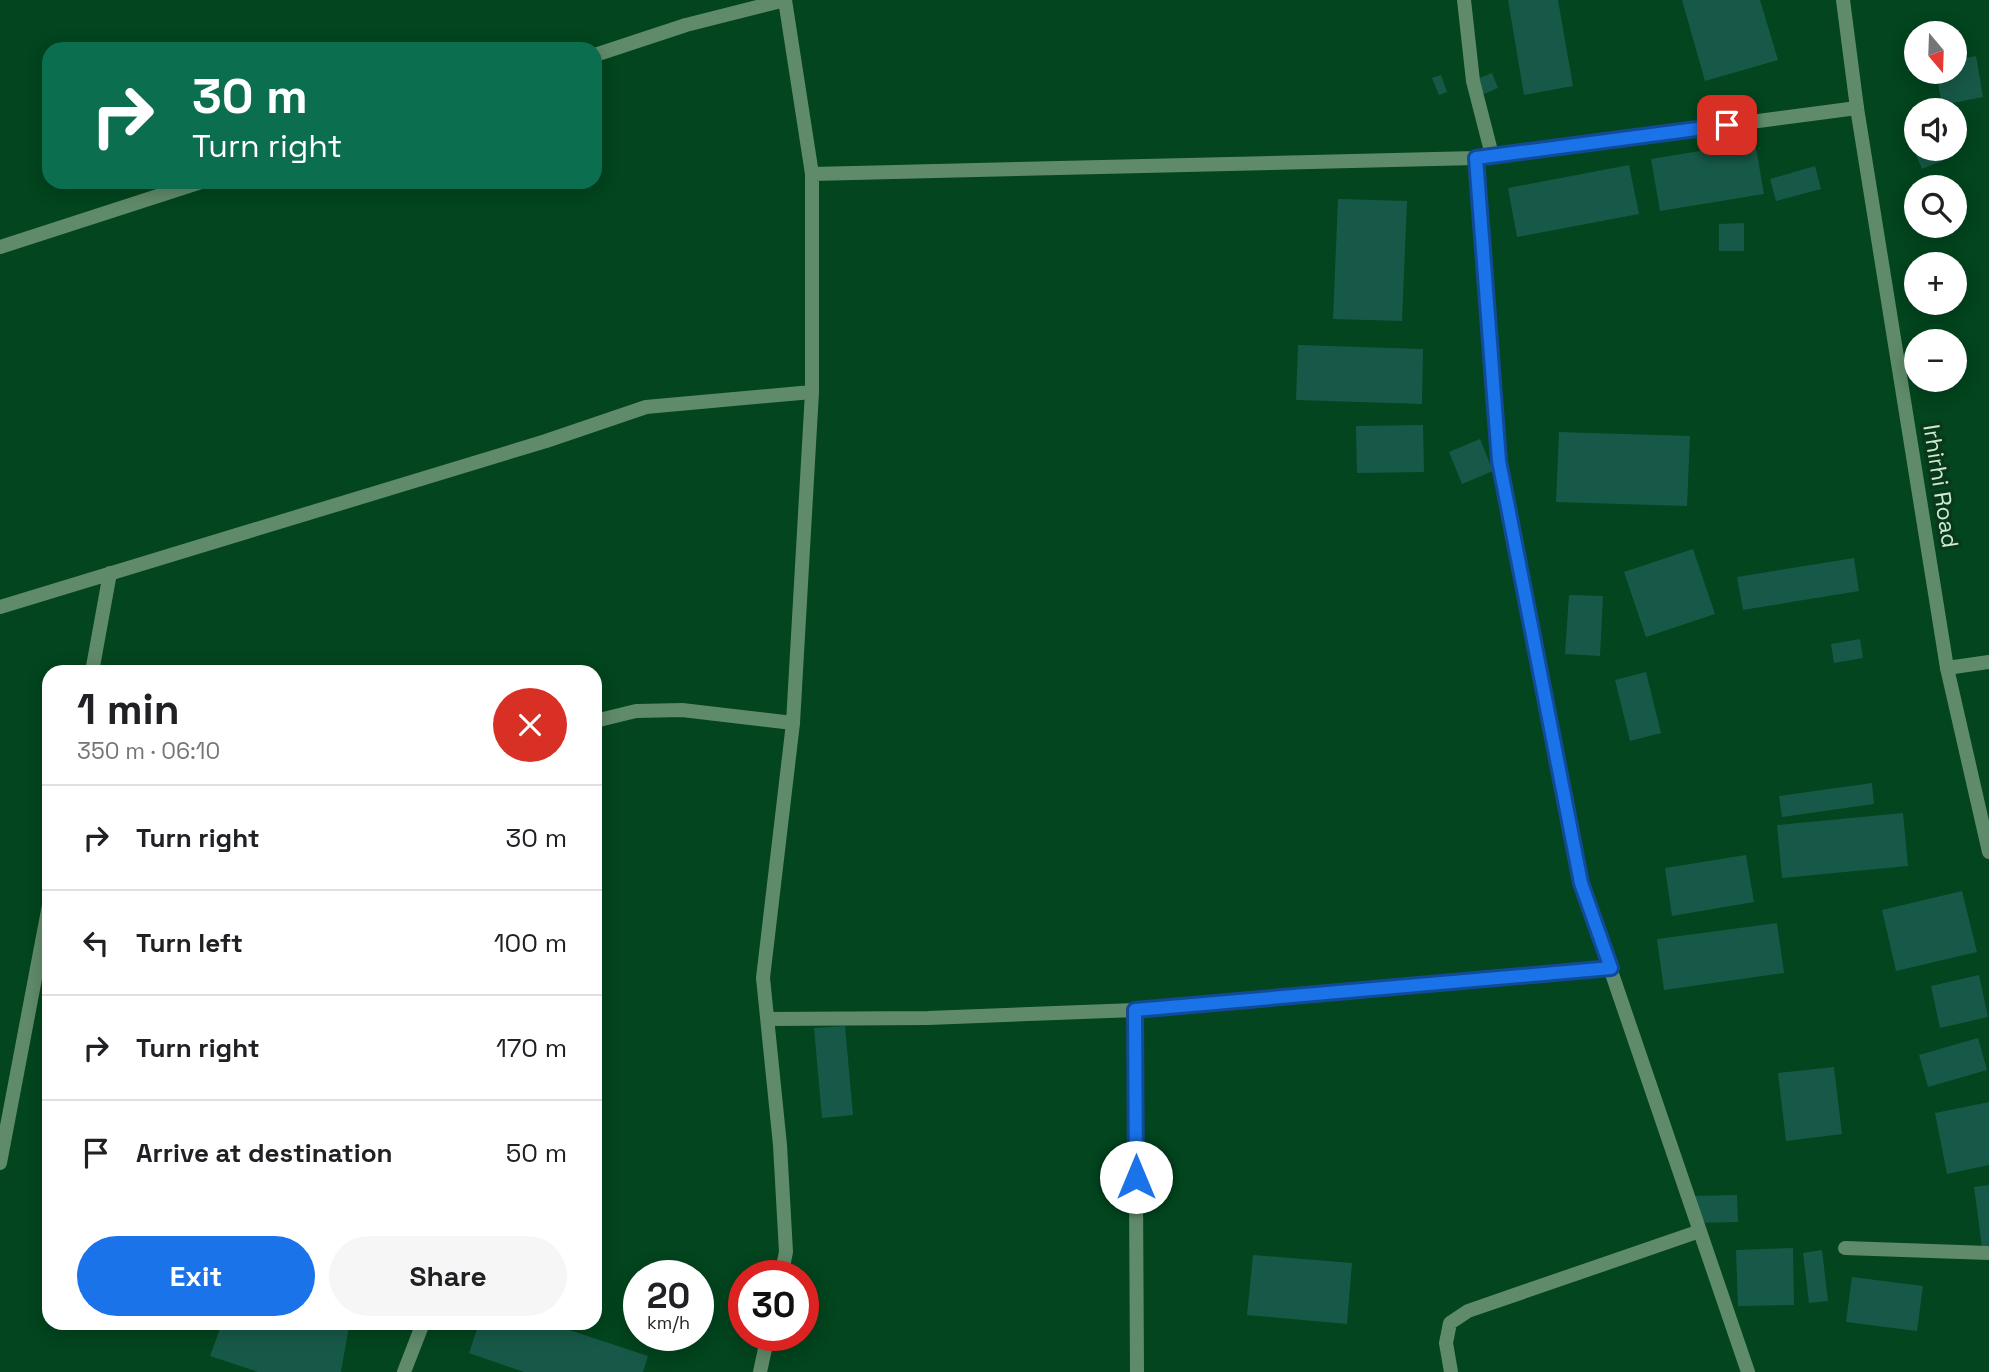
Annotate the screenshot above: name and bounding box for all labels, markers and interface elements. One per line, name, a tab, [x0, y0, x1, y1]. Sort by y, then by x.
north arrow	[1904, 21, 1967, 84]
map controls	[1904, 21, 1967, 392]
text: 30 m	[192, 65, 308, 127]
icon: right	[77, 70, 168, 161]
pin	[1697, 95, 1757, 155]
button: sound	[1904, 98, 1967, 161]
icon: arrive	[1708, 106, 1746, 144]
text: Turn right	[192, 126, 342, 166]
button: search	[1904, 175, 1967, 238]
button: +	[1904, 252, 1967, 315]
button: −	[1904, 329, 1967, 392]
street label: Irhirhi Road	[1916, 422, 1966, 550]
text: 1 min	[77, 683, 180, 736]
button: close	[493, 688, 567, 762]
text: 350 m · 06:10	[77, 736, 220, 766]
icon: right	[77, 819, 115, 857]
text: Turn right	[136, 821, 260, 855]
text: 30 m	[506, 821, 567, 855]
icon: left	[77, 924, 115, 962]
text: Turn left	[136, 926, 243, 960]
text: 100 m	[494, 926, 567, 960]
icon: right	[77, 1029, 115, 1067]
text: Turn right	[136, 1031, 260, 1065]
text: 170 m	[496, 1031, 567, 1065]
icon: arrive	[77, 1134, 115, 1172]
text: Arrive at destination	[136, 1136, 393, 1170]
text: 50 m	[506, 1136, 567, 1170]
position arrow	[1099, 1140, 1173, 1214]
button: Exit	[77, 1236, 315, 1316]
button: Share	[329, 1236, 567, 1316]
speed limit sign: 30	[728, 1260, 819, 1351]
text: 20	[647, 1274, 690, 1318]
text: km/h	[647, 1311, 690, 1334]

